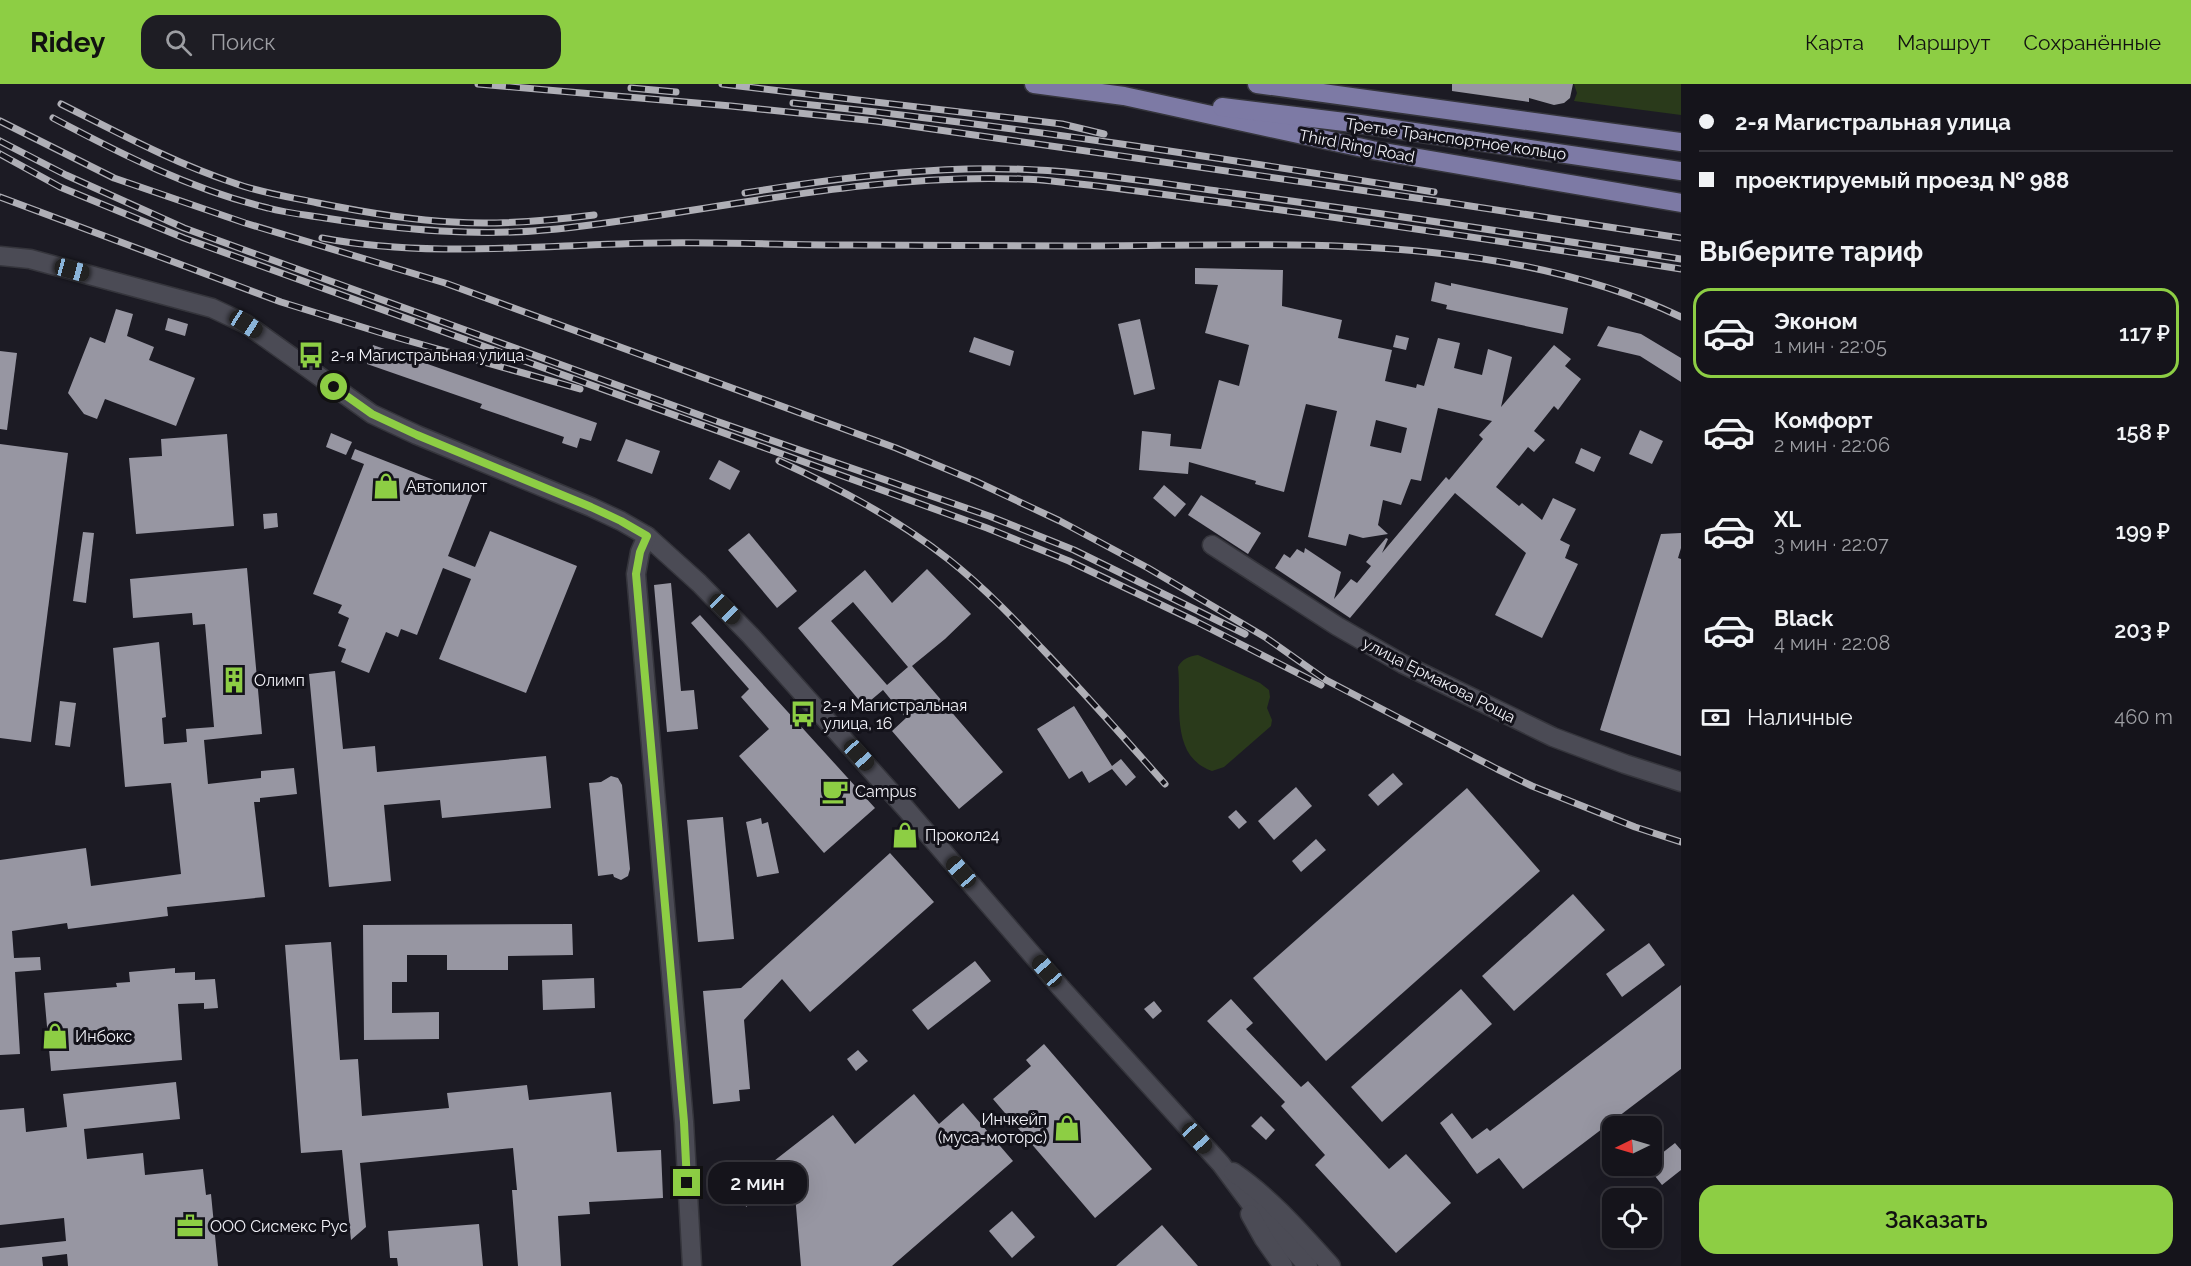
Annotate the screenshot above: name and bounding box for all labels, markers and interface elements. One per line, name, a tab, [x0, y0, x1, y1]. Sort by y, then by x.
search box	[141, 15, 561, 69]
text: Ridey	[30, 26, 105, 59]
icon: search	[162, 26, 195, 59]
text: Поиск	[210, 29, 276, 55]
text: Карта	[1805, 30, 1864, 55]
text: Маршрут	[1897, 30, 1990, 55]
text: Сохранённые	[2023, 30, 2161, 55]
text: 2-я Магистральная улица	[1735, 109, 2011, 135]
street label: Третье Транспортное кольцо	[1344, 114, 1568, 164]
street label: Third Ring Road	[1298, 125, 1417, 167]
text: проектируемый проезд № 988	[1735, 167, 2069, 193]
text: Выберите тариф	[1699, 236, 1923, 267]
car	[52, 257, 92, 283]
icon: car	[1702, 306, 1756, 360]
car	[226, 307, 266, 341]
text: Эконом	[1774, 308, 1858, 334]
text: 117 ₽	[2119, 320, 2170, 346]
text: 1 мин · 22:05	[1774, 334, 1887, 358]
bus stop icon: 2-я Магистральная улица	[296, 340, 326, 370]
place label: 2-я Магистральная улица	[331, 346, 524, 365]
route start	[320, 373, 347, 400]
icon: car	[1702, 405, 1756, 459]
text: Комфорт	[1774, 407, 1872, 433]
text: 158 ₽	[2116, 419, 2170, 445]
text: 2 мин · 22:06	[1774, 433, 1890, 457]
shop icon: Автопилот	[371, 471, 401, 501]
place label: Автопилот	[406, 477, 488, 496]
icon: car	[1702, 504, 1756, 558]
text: XL	[1774, 506, 1801, 532]
text: 199 ₽	[2116, 518, 2170, 544]
text: 3 мин · 22:07	[1774, 532, 1889, 556]
car	[706, 590, 744, 628]
icon: car	[1702, 603, 1756, 657]
text: Black	[1774, 605, 1833, 631]
text: 203 ₽	[2114, 617, 2170, 643]
text: 4 мин · 22:08	[1774, 631, 1890, 655]
street label: улица Ермакова Роща	[1359, 633, 1519, 727]
building icon: Олимп	[219, 665, 249, 695]
place label: Олимп	[254, 671, 305, 690]
place label: 2-я Магистральная улица, 16	[823, 696, 967, 733]
bus stop icon: 2-я Магистральная улица, 16	[788, 699, 818, 729]
icon: cash	[1699, 701, 1732, 734]
text: Наличные	[1747, 704, 1853, 730]
text: 460 m	[2114, 705, 2173, 729]
car	[840, 736, 878, 774]
cafe icon: Campus	[820, 776, 850, 806]
place label: Campus	[855, 782, 917, 801]
shop icon: Прокол24	[890, 820, 920, 850]
place label: Прокол24	[925, 826, 1000, 845]
car	[942, 853, 980, 891]
car	[1028, 952, 1066, 990]
shop icon: Инбокс	[40, 1021, 70, 1051]
place label: Инбокс	[75, 1027, 133, 1046]
place label: Инчкейп (муса-моторс)	[938, 1110, 1047, 1147]
shop icon: Инчкейп (муса-моторс)	[1052, 1113, 1082, 1143]
north arrow	[1602, 1116, 1662, 1176]
map controls	[1602, 1116, 1662, 1248]
car	[1178, 1119, 1216, 1157]
callout: 2 мин	[708, 1162, 807, 1204]
route end	[673, 1169, 700, 1196]
text: 2 мин	[730, 1171, 785, 1195]
button: Заказать	[1699, 1185, 2173, 1254]
button: locate	[1602, 1188, 1662, 1248]
office icon: ООО Сисмекс Рус	[175, 1211, 205, 1241]
place label: ООО Сисмекс Рус	[210, 1217, 348, 1236]

